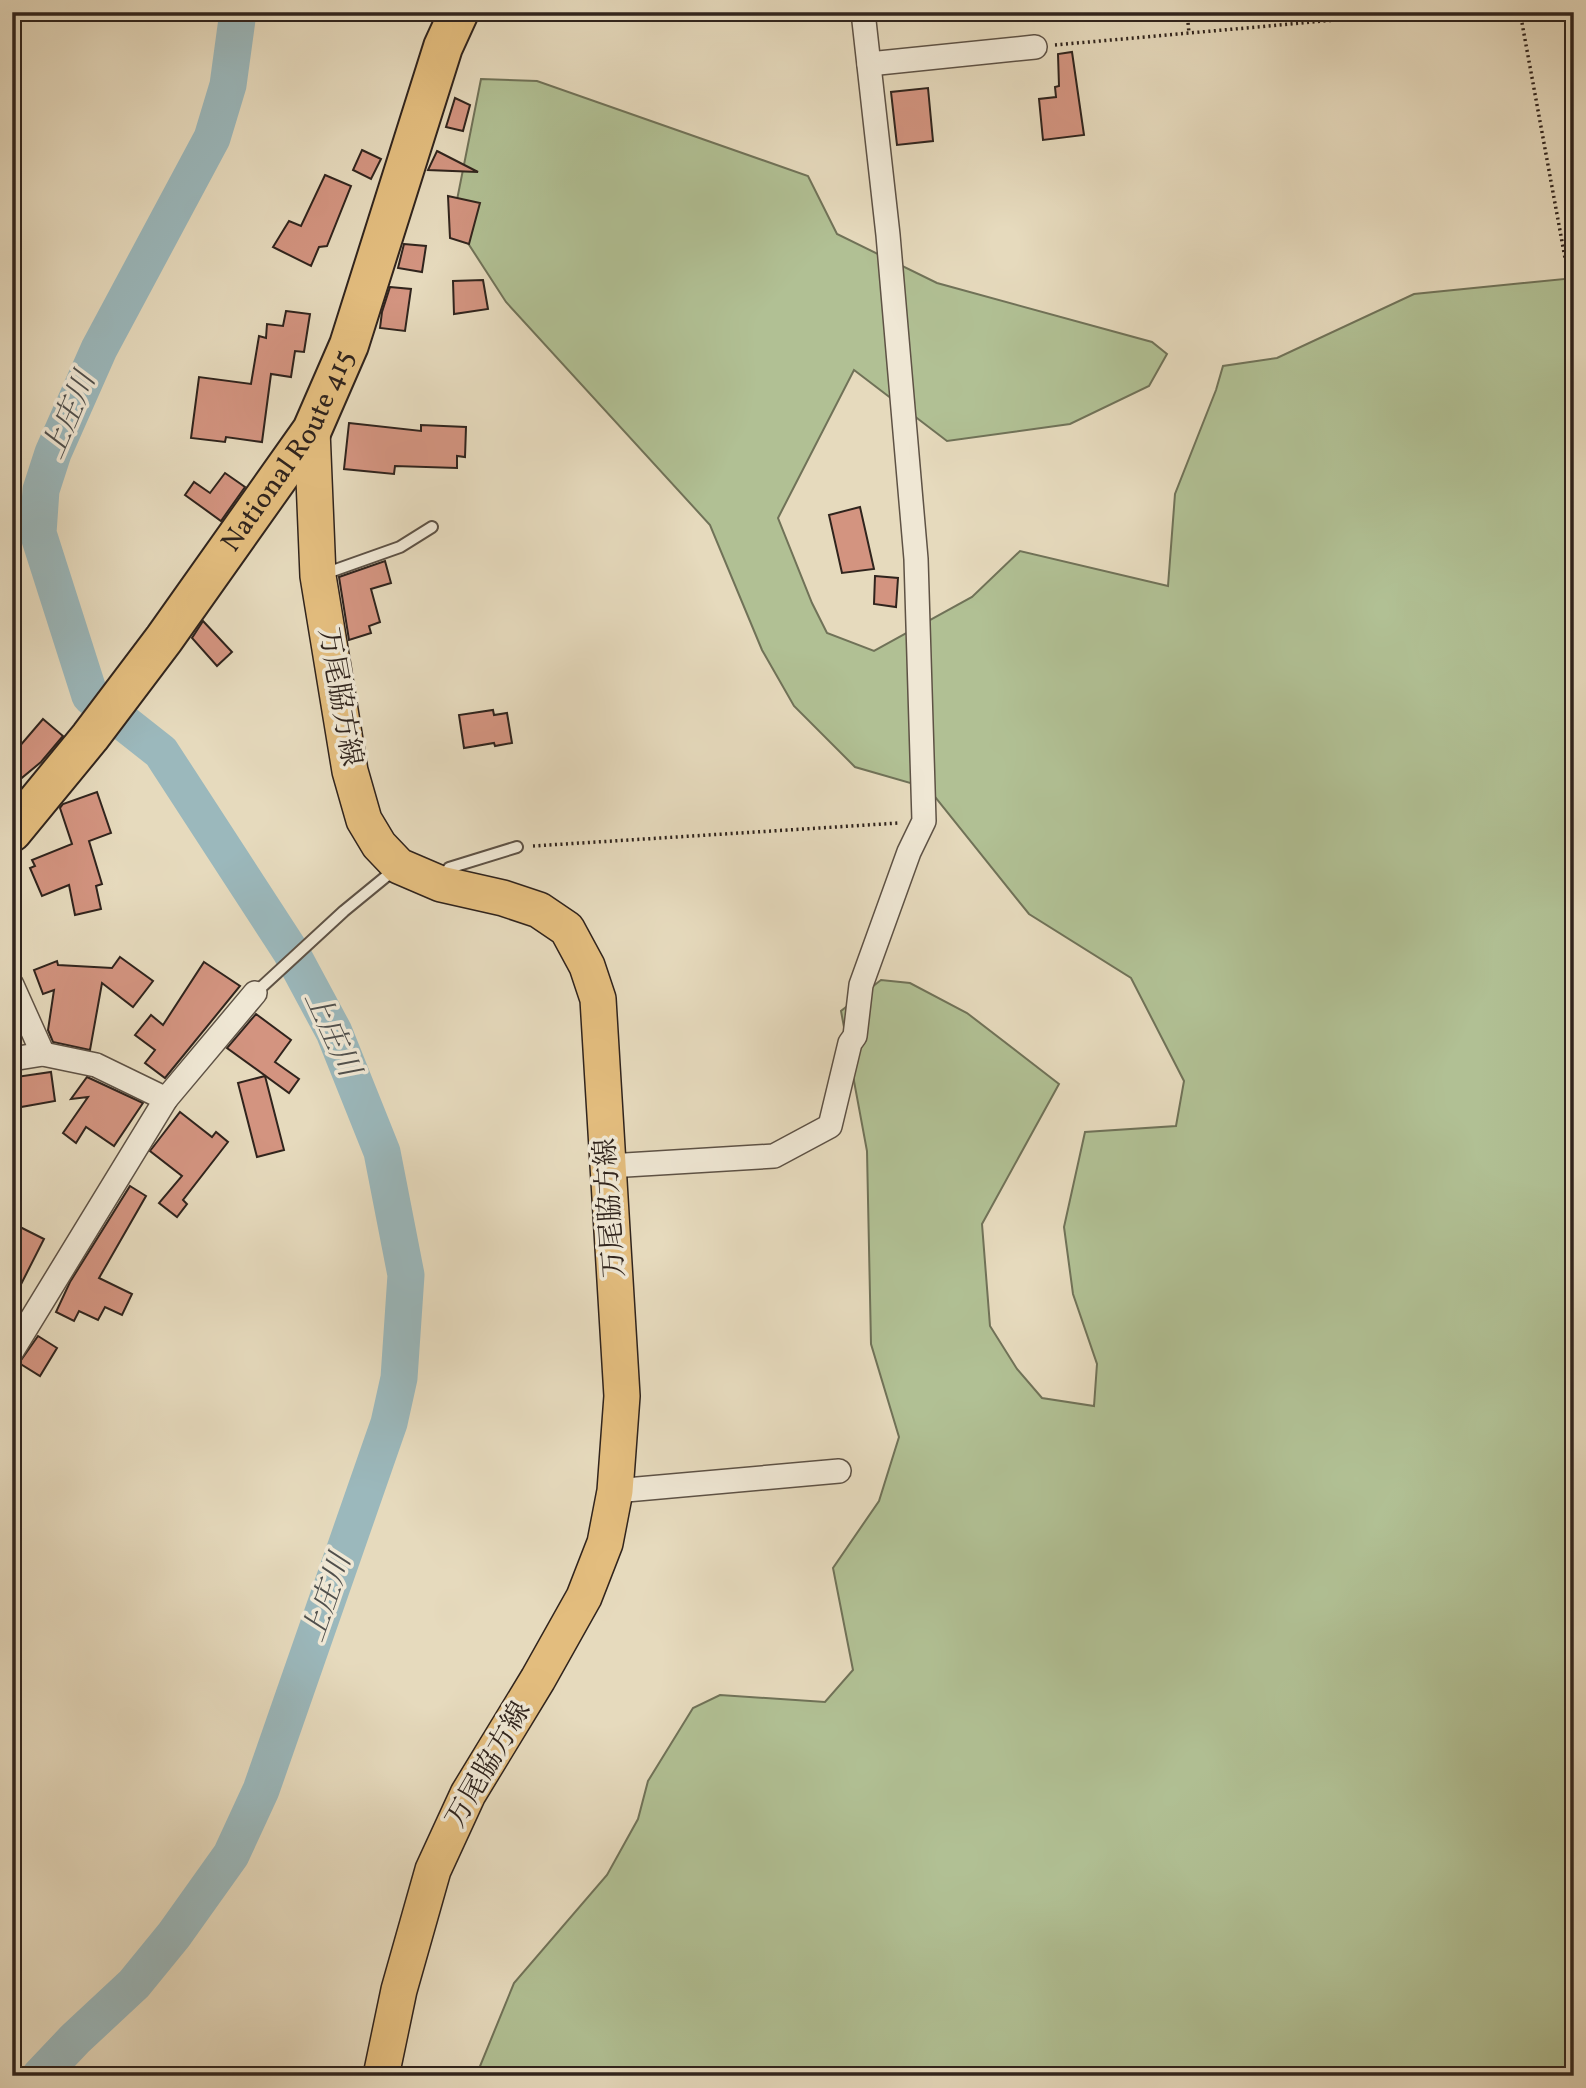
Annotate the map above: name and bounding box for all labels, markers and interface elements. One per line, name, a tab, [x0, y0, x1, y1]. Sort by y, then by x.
street label: National Route 415	[212, 344, 364, 560]
water label: 上庄川	[33, 364, 108, 466]
street label: 万尾脇方線	[308, 625, 370, 769]
water label: 上庄川	[293, 984, 370, 1086]
street label: 万尾脇方線	[587, 1137, 635, 1279]
water label: 上庄川	[293, 1546, 363, 1647]
street label: 万尾脇方線	[437, 1695, 541, 1835]

